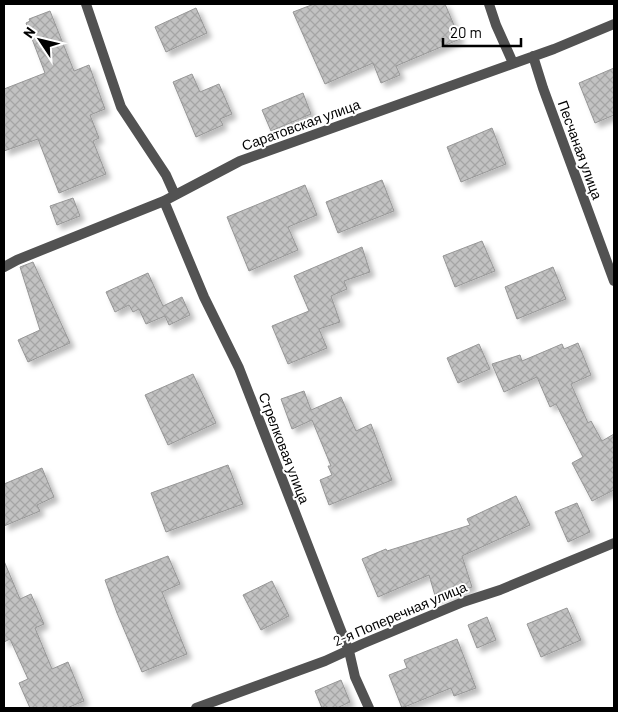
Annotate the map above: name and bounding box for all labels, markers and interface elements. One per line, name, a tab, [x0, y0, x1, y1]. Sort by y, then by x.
north arrow	[15, 15, 65, 65]
scale bar	[443, 15, 520, 47]
text: 20 m	[450, 23, 482, 41]
text: N	[19, 24, 39, 41]
street label: Саратовская улица	[239, 95, 363, 154]
street label: Песчаная улица	[555, 98, 606, 202]
street label: Стрелковая улица	[255, 390, 314, 506]
street label: 2-я Поперечная улица	[330, 578, 469, 649]

